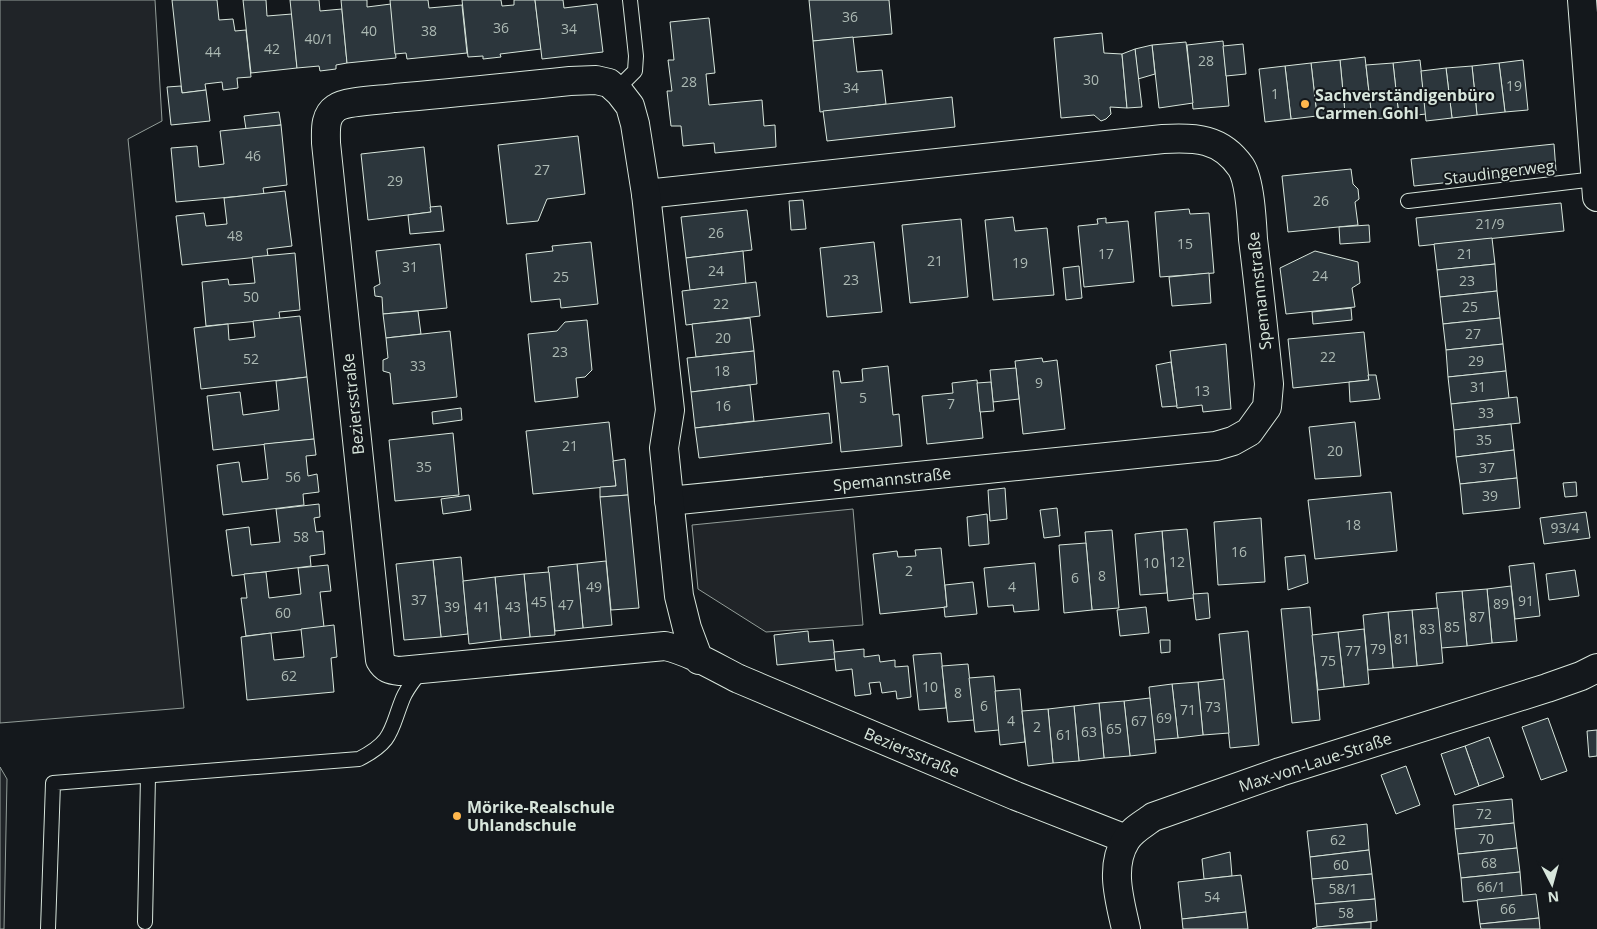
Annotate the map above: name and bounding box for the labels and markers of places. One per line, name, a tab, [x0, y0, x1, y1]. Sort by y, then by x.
place label: Sachverständigenbüro Carmen Gohl	[1315, 84, 1495, 124]
marker: Sachverständigenbüro Carmen Gohl	[1299, 98, 1311, 110]
place label: Mörike-Realschule Uhlandschule	[467, 796, 615, 836]
marker: Mörike-Realschule Uhlandschule	[451, 810, 463, 822]

